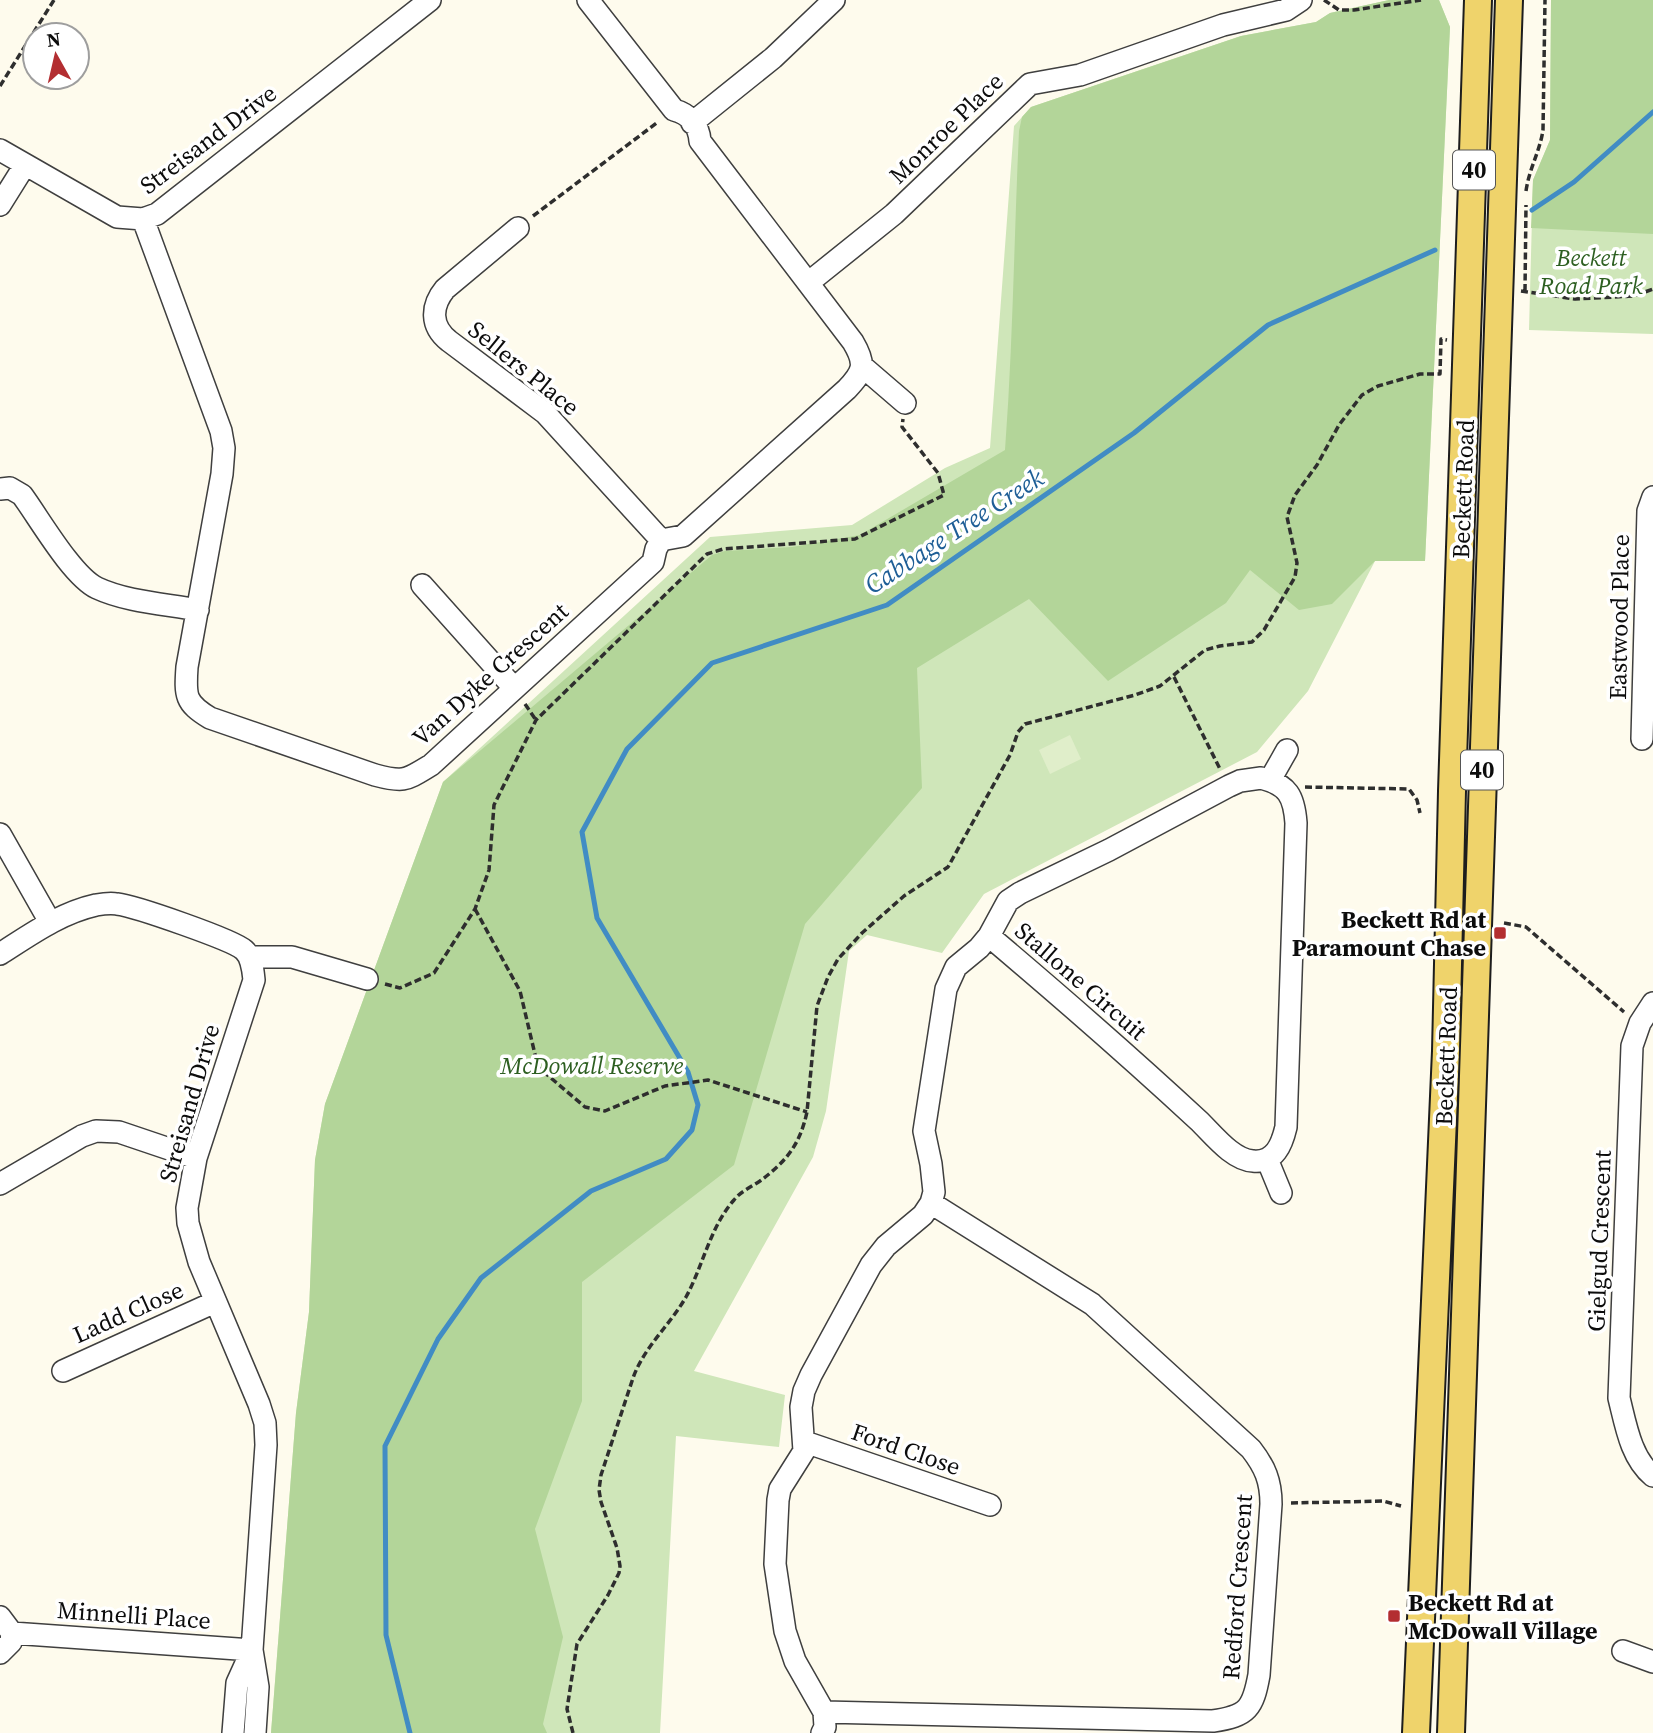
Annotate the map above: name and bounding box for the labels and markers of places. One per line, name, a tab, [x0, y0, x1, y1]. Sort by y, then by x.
place label: Beckett Rd at Paramount Chase	[1292, 903, 1486, 964]
marker: Beckett Rd at Paramount Chase	[1492, 925, 1508, 941]
place label: Beckett Rd at McDowall Village	[1408, 1586, 1598, 1647]
marker: Beckett Rd at McDowall Village	[1386, 1608, 1402, 1624]

